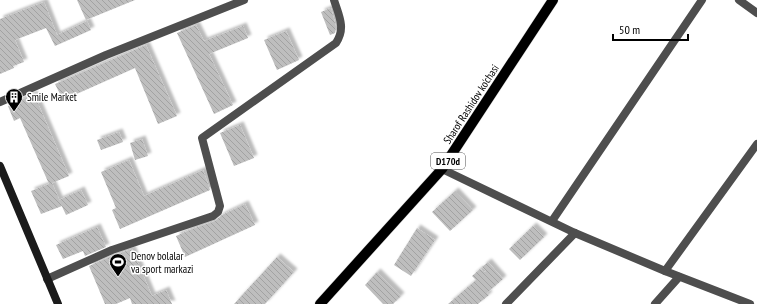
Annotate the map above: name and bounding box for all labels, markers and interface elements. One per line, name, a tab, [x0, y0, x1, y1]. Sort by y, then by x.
scale bar	[613, 16, 688, 42]
text: 50 m	[619, 22, 640, 37]
street label: Sharof Rashidov ko'chasi	[440, 62, 502, 146]
building icon: Smile Market	[4, 87, 24, 112]
place label: Smile Market	[27, 90, 77, 104]
road number: D170d	[431, 153, 465, 169]
place label: Denov bolalar va sport markazi	[131, 249, 193, 276]
sports icon: Denov bolalar va sport markazi	[108, 252, 128, 277]

